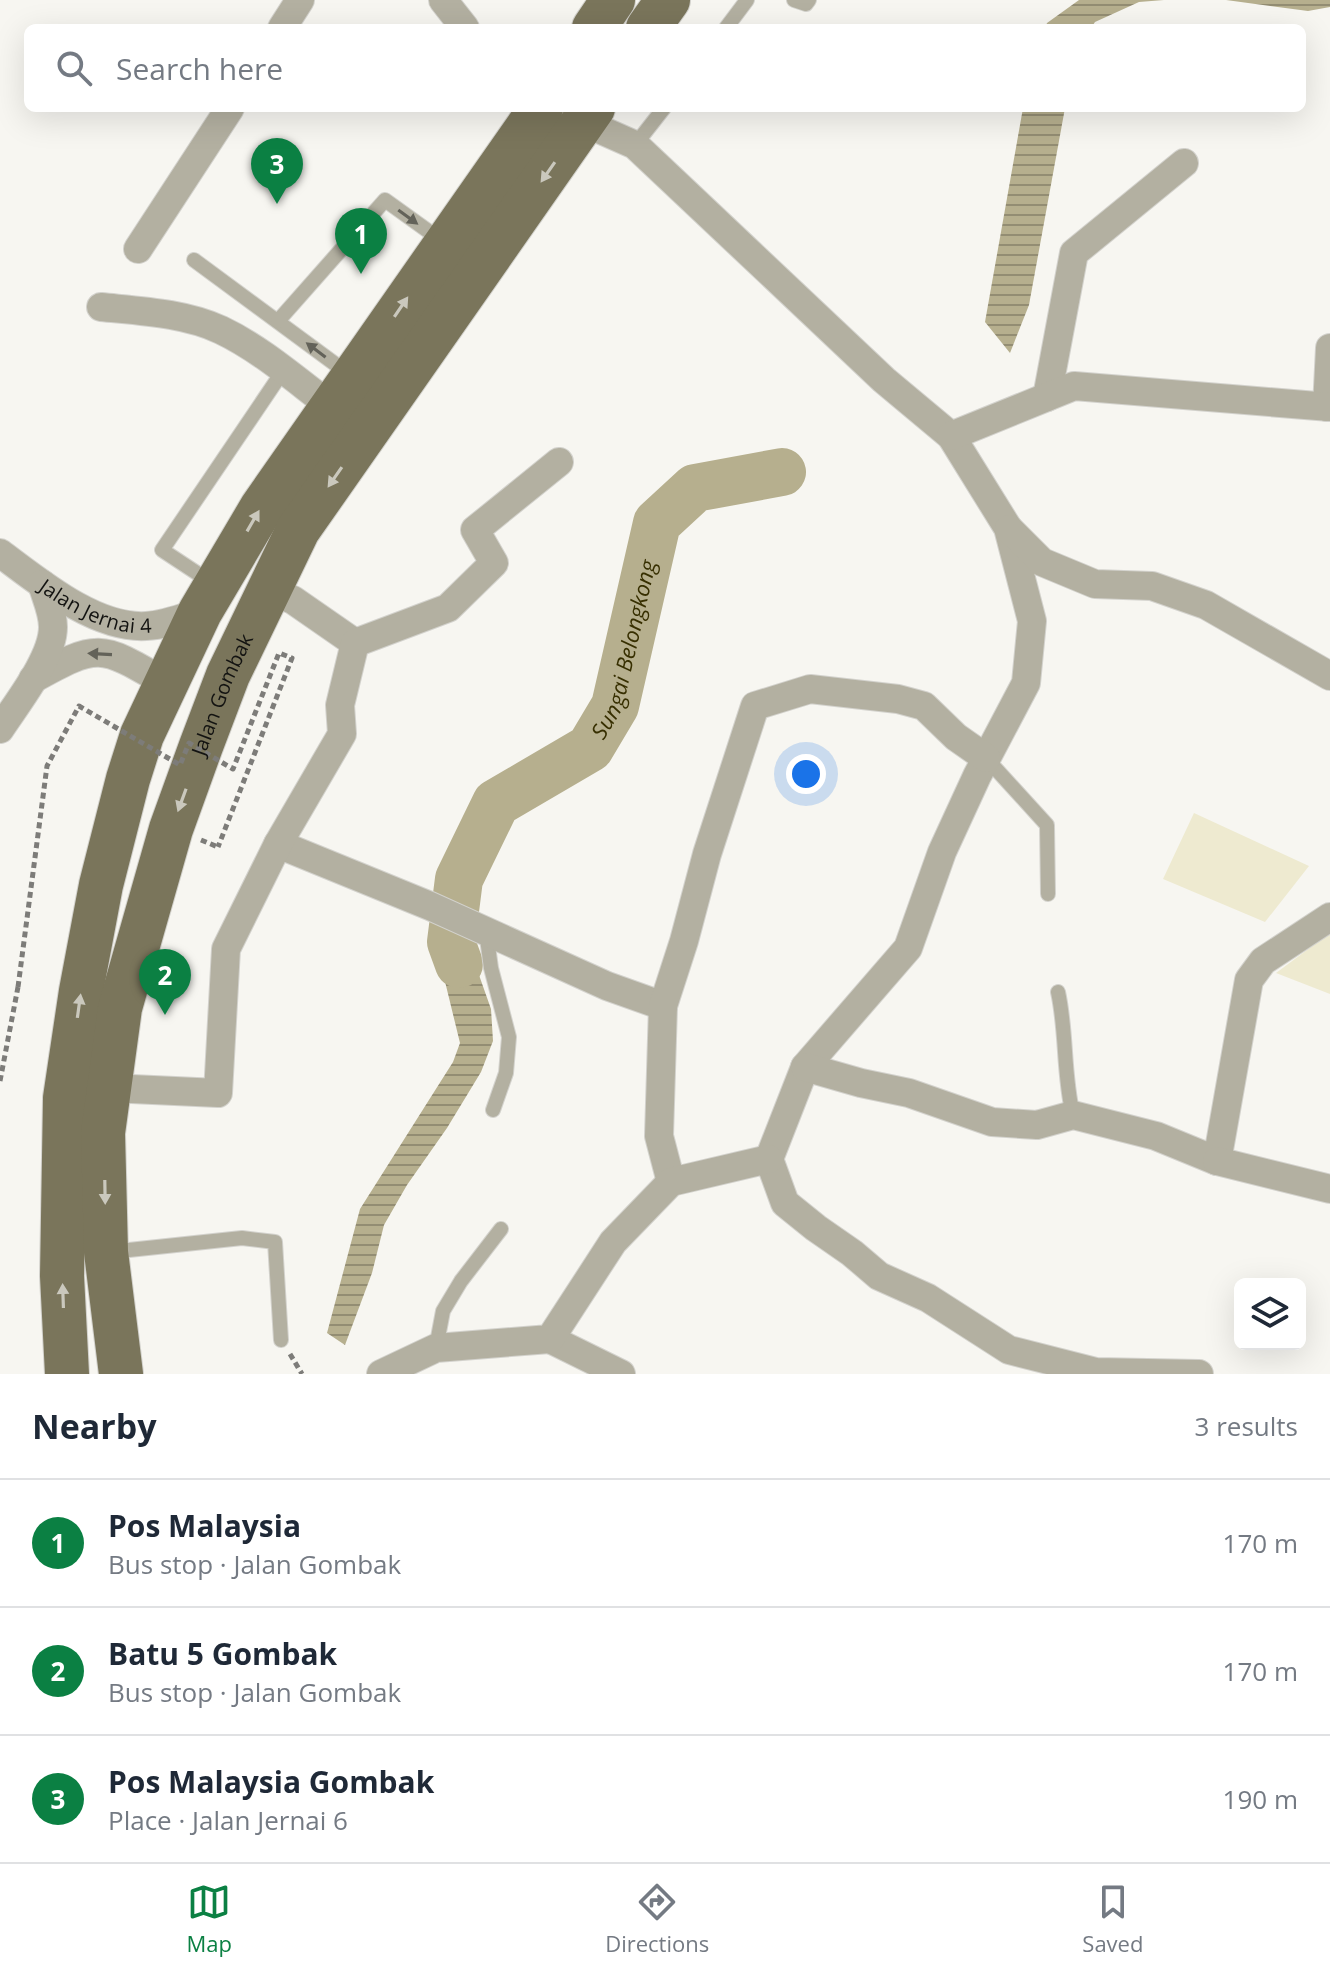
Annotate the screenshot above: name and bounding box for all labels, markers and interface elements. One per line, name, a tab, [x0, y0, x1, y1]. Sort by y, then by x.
search box	[24, 24, 1306, 112]
icon: search	[52, 46, 96, 90]
text: Search here	[116, 48, 283, 89]
pin: 3	[251, 138, 303, 204]
one-way arrow	[540, 161, 556, 183]
pin: 1	[335, 208, 387, 274]
one-way arrow	[398, 208, 418, 224]
one-way arrow	[394, 297, 409, 318]
one-way arrow	[305, 342, 326, 358]
one-way arrow	[328, 466, 343, 487]
one-way arrow	[246, 510, 260, 532]
water label: Sungai Belongkong	[583, 555, 662, 744]
street label: Jalan Jernai 4	[33, 571, 153, 639]
street label: Jalan Gombak	[184, 629, 259, 761]
one-way arrow	[87, 647, 112, 660]
your location	[786, 754, 826, 794]
one-way arrow	[175, 789, 187, 813]
pin: 2	[139, 949, 191, 1015]
one-way arrow	[73, 993, 86, 1018]
one-way arrow	[99, 1180, 111, 1205]
map controls	[1234, 1278, 1306, 1350]
button: layers	[1234, 1278, 1306, 1350]
one-way arrow	[57, 1283, 70, 1308]
text: Nearby	[32, 1403, 157, 1449]
text: 3 results	[1195, 1408, 1298, 1444]
text: Pos Malaysia	[108, 1505, 301, 1546]
text: 1	[51, 1525, 65, 1561]
text: 170 m	[1223, 1525, 1298, 1561]
text: Bus stop · Jalan Gombak	[108, 1546, 401, 1582]
text: Batu 5 Gombak	[108, 1633, 337, 1674]
text: 2	[51, 1653, 65, 1689]
text: 170 m	[1223, 1653, 1298, 1689]
text: Bus stop · Jalan Gombak	[108, 1674, 401, 1710]
text: Pos Malaysia Gombak	[108, 1761, 434, 1802]
text: 3	[51, 1781, 65, 1817]
text: 190 m	[1223, 1781, 1298, 1817]
text: Place · Jalan Jernai 6	[108, 1802, 348, 1838]
tab: Map	[187, 1880, 232, 1958]
tab: Directions	[605, 1880, 709, 1958]
tab: Saved	[1082, 1880, 1143, 1958]

